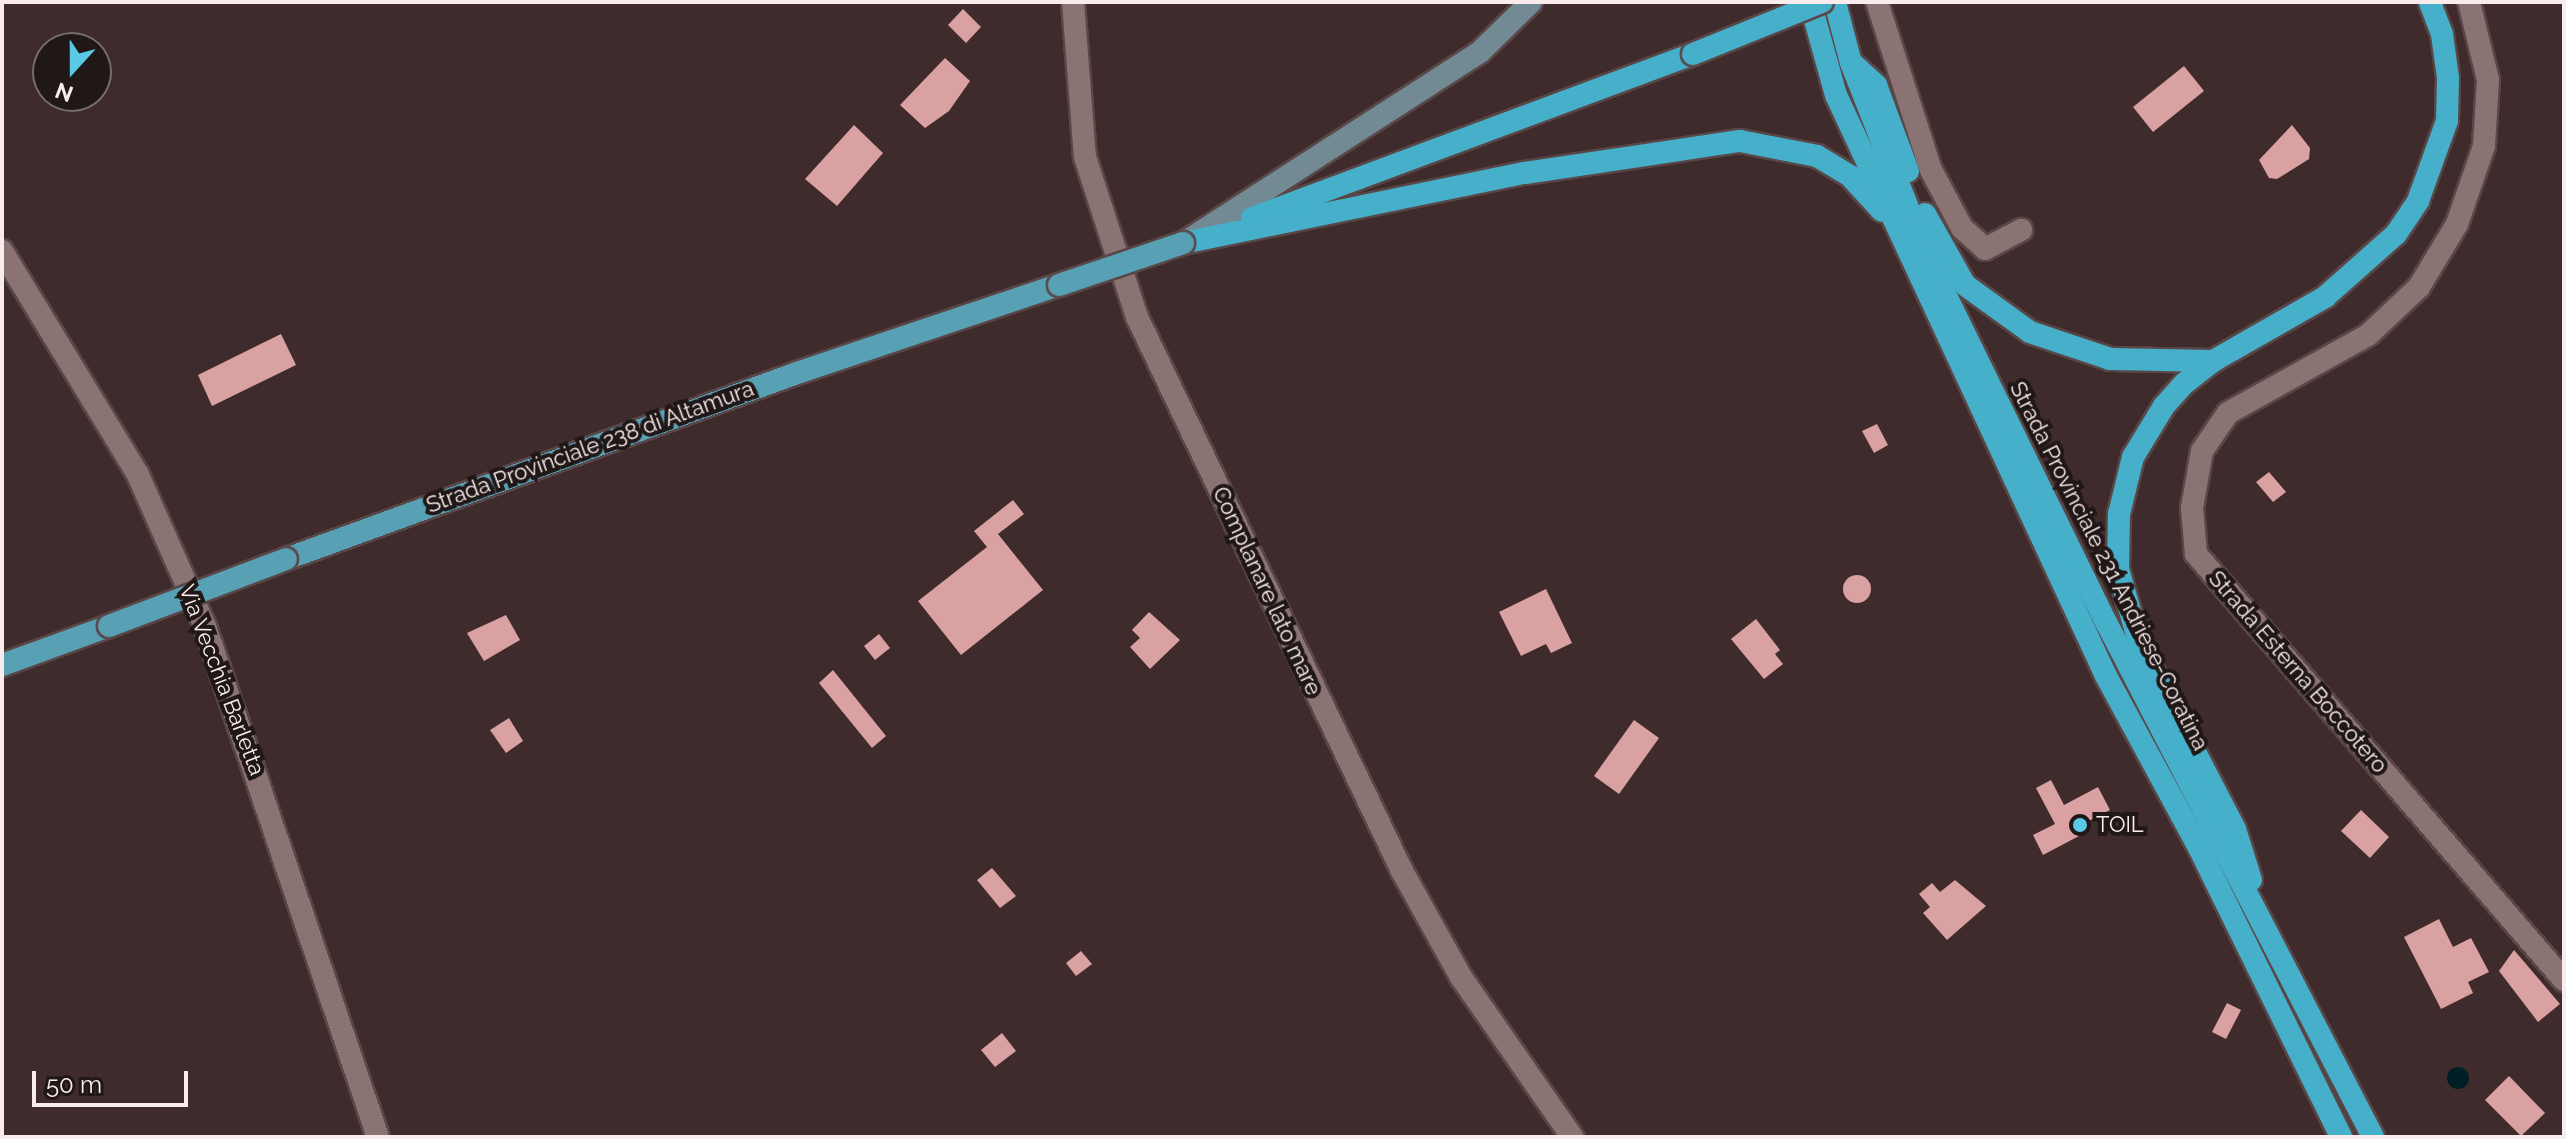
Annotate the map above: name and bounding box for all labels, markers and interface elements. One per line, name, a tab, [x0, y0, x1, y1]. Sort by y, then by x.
north arrow	[32, 32, 112, 112]
text: N	[52, 77, 77, 108]
street label: Strada Provinciale 238 di Altamura	[422, 375, 758, 519]
street label: Strada Provinciale 231 Andriese-Coratina	[2004, 377, 2214, 755]
street label: Complanare lato mare	[1207, 483, 1327, 699]
street label: Strada Esterna Boccotero	[2203, 566, 2393, 778]
street label: Via Vecchia Barletta	[173, 581, 271, 779]
place label: TOIL	[2096, 812, 2144, 838]
marker: TOIL	[2071, 816, 2089, 834]
scale bar	[36, 1055, 192, 1105]
text: 50 m	[46, 1070, 102, 1099]

